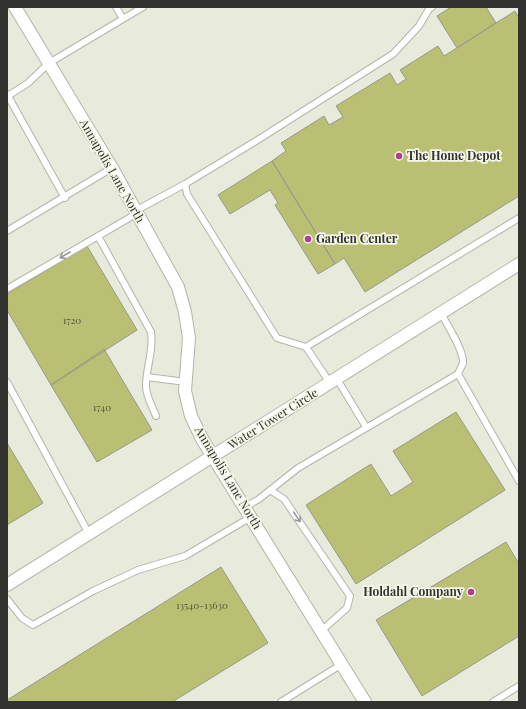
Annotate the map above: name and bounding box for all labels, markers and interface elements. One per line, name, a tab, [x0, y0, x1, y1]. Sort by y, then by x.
street label: Annapolis Lane North	[76, 115, 149, 225]
place label: The Home Depot	[407, 147, 501, 163]
marker: The Home Depot	[394, 151, 404, 161]
place label: Garden Center	[316, 230, 398, 246]
marker: Garden Center	[303, 234, 313, 244]
one-way arrow	[59, 252, 71, 260]
house number: 1720	[63, 313, 81, 327]
street label: Water Tower Circle	[224, 384, 320, 453]
house number: 1740	[93, 400, 111, 414]
street label: Annapolis Lane North	[191, 422, 266, 532]
one-way arrow	[293, 512, 301, 523]
place label: Holdahl Company	[363, 583, 464, 599]
marker: Holdahl Company	[466, 587, 476, 597]
house number: 13540-13630	[176, 598, 228, 612]

